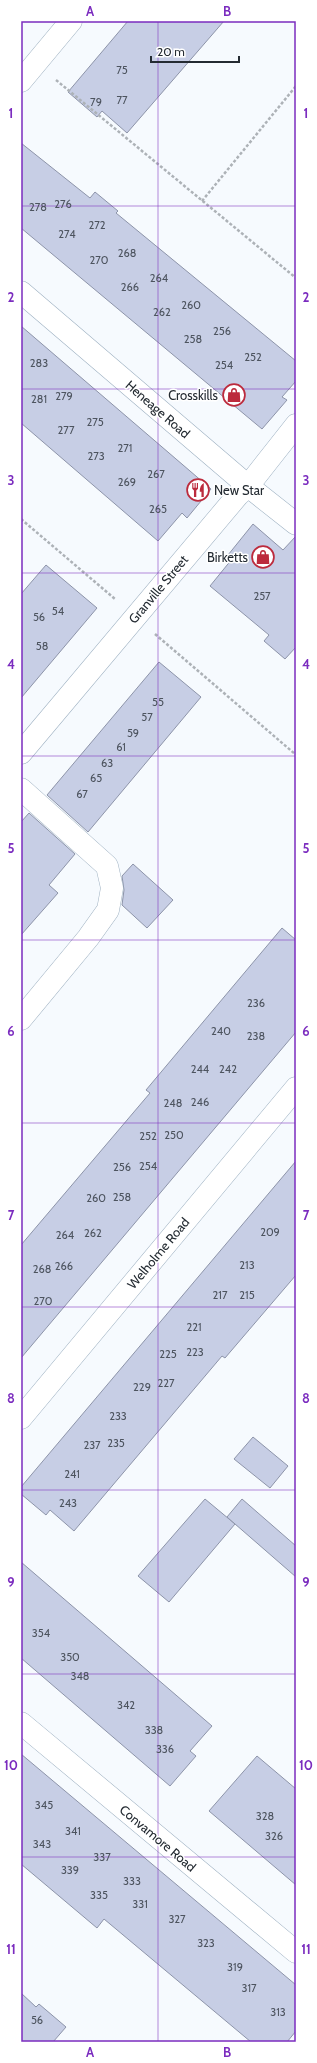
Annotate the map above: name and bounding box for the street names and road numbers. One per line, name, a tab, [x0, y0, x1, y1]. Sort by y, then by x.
street label: Heneage Road	[123, 377, 193, 441]
street label: Granville Street	[125, 551, 192, 626]
street label: Welholme Road	[124, 1214, 192, 1292]
street label: Convamore Road	[117, 1801, 199, 1875]

